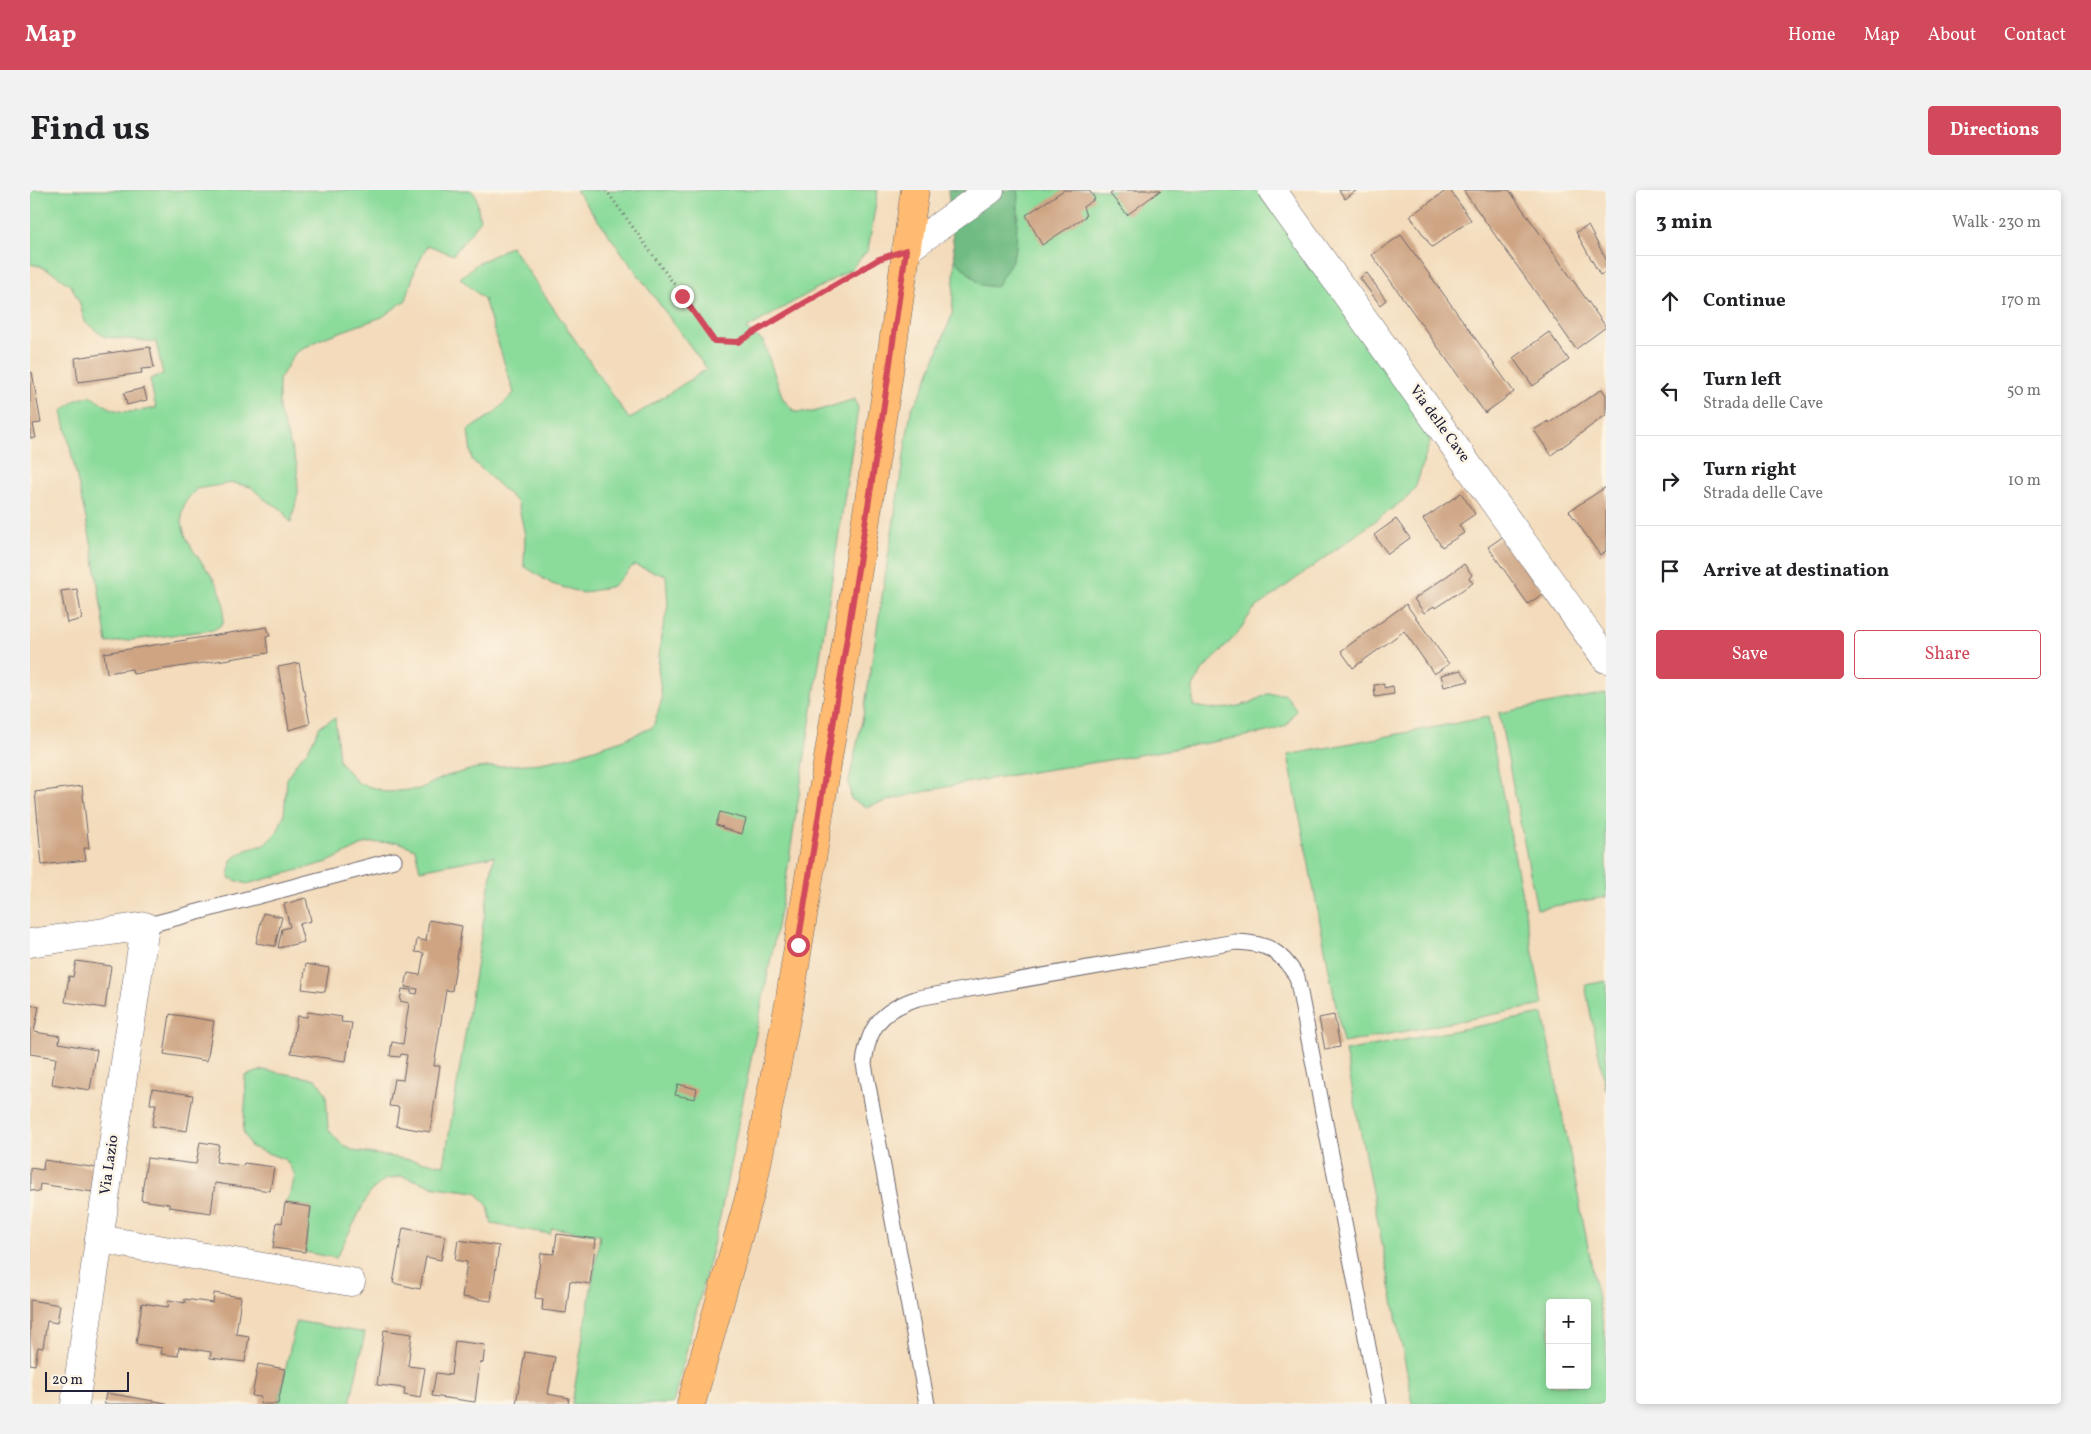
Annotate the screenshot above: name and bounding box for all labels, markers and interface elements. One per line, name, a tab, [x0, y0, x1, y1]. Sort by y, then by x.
text: Map	[25, 18, 76, 52]
text: Home	[1788, 23, 1836, 48]
text: Map	[1864, 23, 1900, 48]
text: About	[1928, 23, 1976, 48]
text: Contact	[2004, 23, 2066, 48]
text: Find us	[30, 106, 150, 154]
button: Directions	[1928, 106, 2061, 155]
text: 3 min	[1656, 208, 1712, 237]
text: Walk · 230 m	[1952, 212, 2041, 234]
route end	[671, 285, 694, 308]
icon: ahead	[1656, 287, 1684, 315]
text: Continue	[1703, 288, 1786, 314]
text: 170 m	[2001, 290, 2041, 312]
text: Turn left	[1703, 367, 1782, 393]
icon: left	[1656, 377, 1684, 405]
text: 50 m	[2007, 380, 2041, 402]
street label: Via delle Cave	[1404, 381, 1474, 467]
text: Strada delle Cave	[1703, 393, 1823, 415]
text: Turn right	[1703, 457, 1796, 483]
icon: right	[1656, 467, 1684, 495]
text: 10 m	[2008, 470, 2041, 492]
text: Strada delle Cave	[1703, 483, 1823, 505]
icon: arrive	[1656, 557, 1684, 585]
text: Arrive at destination	[1703, 558, 1889, 584]
button: Save	[1656, 630, 1844, 679]
button: Share	[1854, 630, 2041, 679]
route start	[787, 934, 810, 957]
street label: Via Lazio	[95, 1134, 125, 1196]
map controls	[1546, 1299, 1591, 1389]
button: +	[1546, 1299, 1591, 1344]
button: −	[1546, 1344, 1591, 1389]
scale bar	[45, 1369, 129, 1392]
text: 20 m	[52, 1371, 83, 1390]

